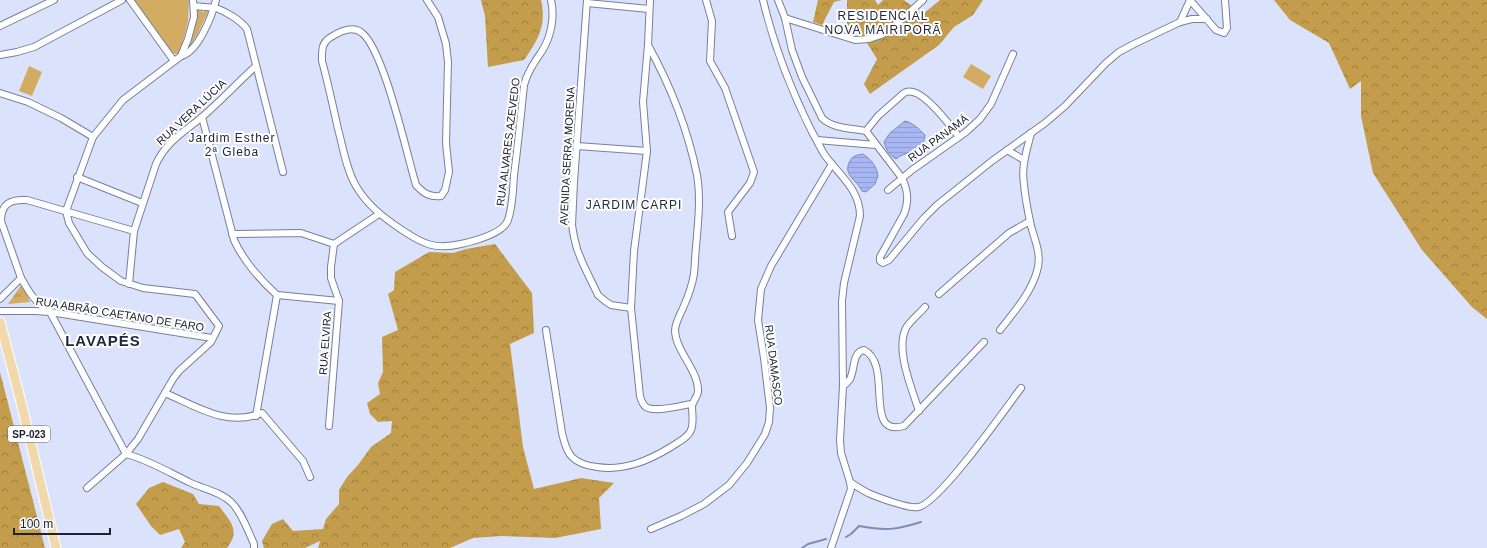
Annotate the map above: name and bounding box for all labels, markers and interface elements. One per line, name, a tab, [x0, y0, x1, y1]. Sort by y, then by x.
district label: RESIDENCIAL NOVA MAIRIPORÃ	[824, 9, 942, 37]
street label: RUA VERA LÚCIA	[154, 76, 229, 147]
street label: RUA ALVARES AZEVEDO	[494, 77, 522, 207]
street label: AVENIDA SERRA MORENA	[557, 86, 577, 226]
street label: RUA PANAMÁ	[906, 112, 971, 164]
district label: Jardim Esther 2ª Gleba	[188, 131, 276, 159]
district label: JARDIM CARPI	[586, 198, 682, 212]
street label: RUA ABRÃO CAETANO DE FARO	[35, 295, 205, 333]
street label: RUA ELVIRA	[317, 310, 333, 375]
street label: RUA DAMASCO	[763, 324, 785, 407]
district label: LAVAPÉS	[65, 332, 141, 349]
road number: SP-023	[8, 426, 50, 442]
scale bar	[14, 510, 110, 536]
text: 100 m	[20, 517, 53, 531]

